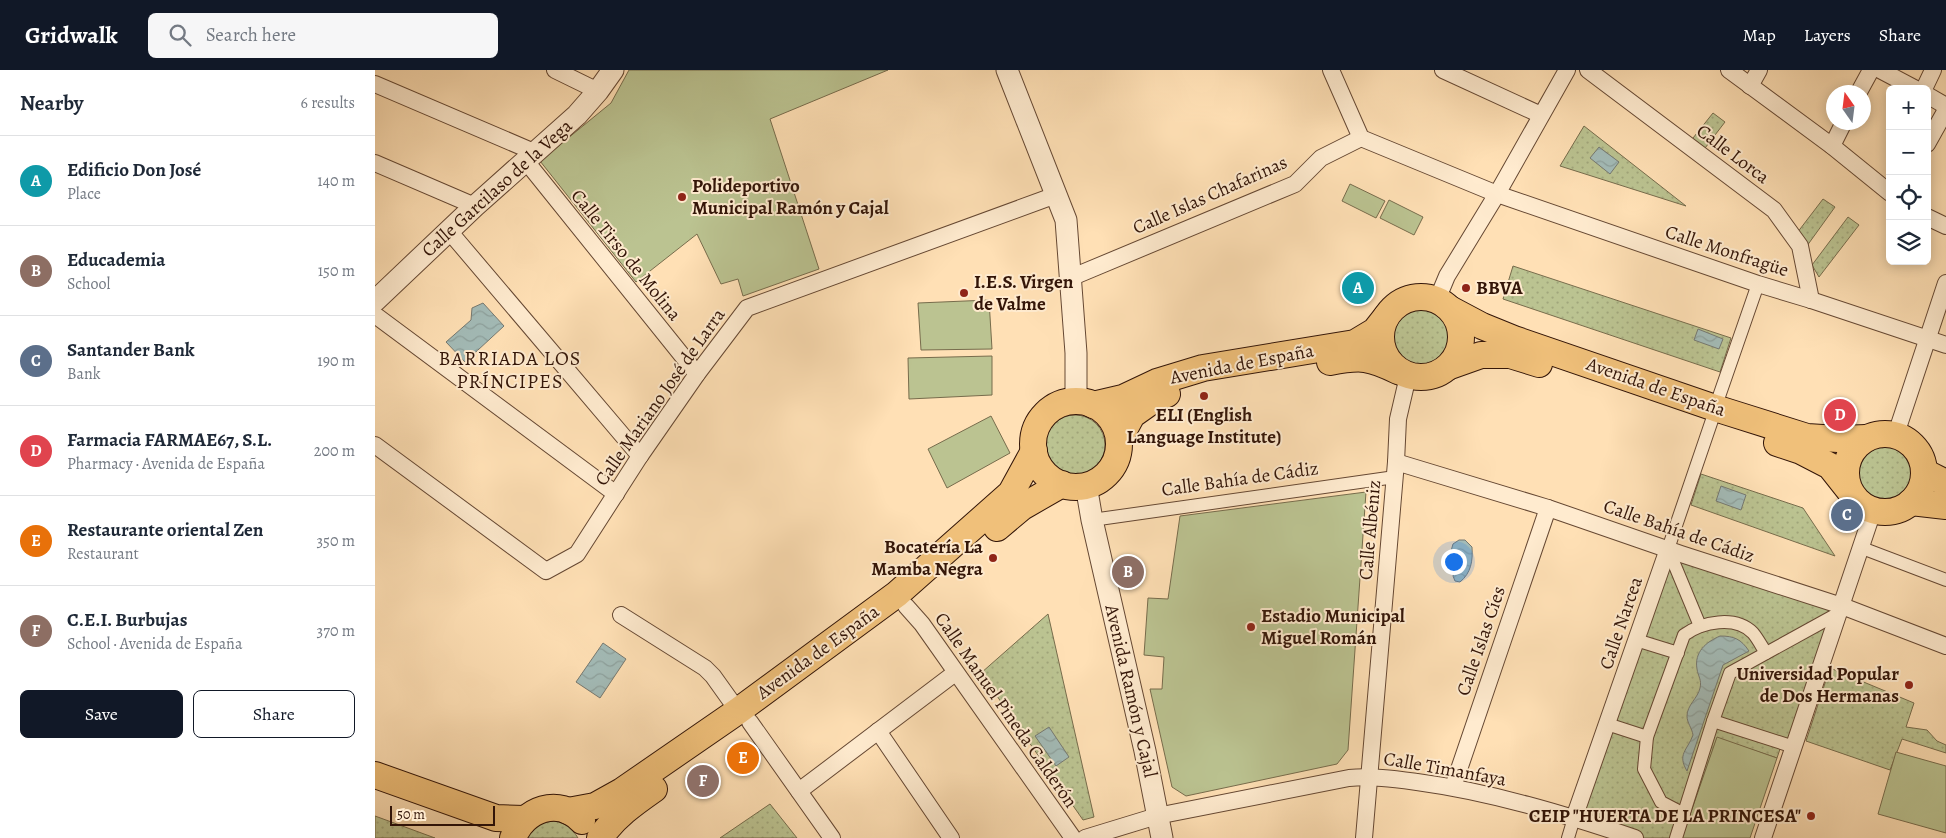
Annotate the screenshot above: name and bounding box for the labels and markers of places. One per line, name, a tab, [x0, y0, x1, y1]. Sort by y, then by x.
place label: Polideportivo Municipal Ramón y Cajal	[692, 173, 889, 221]
marker: Polideportivo Municipal Ramón y Cajal	[676, 191, 688, 203]
place label: I.E.S. Virgen de Valme	[974, 269, 1074, 317]
pin: A	[1342, 269, 1374, 307]
place label: BBVA	[1476, 275, 1524, 301]
marker: BBVA	[1460, 282, 1472, 294]
marker: I.E.S. Virgen de Valme	[958, 287, 970, 299]
marker: ELI (English Language Institute)	[1198, 390, 1210, 402]
pin: D	[1824, 396, 1856, 434]
place label: ELI (English Language Institute)	[1126, 402, 1282, 450]
pin: C	[1831, 496, 1863, 534]
place label: Bocatería La Mamba Negra	[871, 534, 984, 582]
marker: Bocatería La Mamba Negra	[987, 552, 999, 564]
pin: B	[1112, 553, 1144, 591]
place label: Estadio Municipal Miguel Román	[1261, 603, 1405, 651]
marker: Estadio Municipal Miguel Román	[1245, 621, 1257, 633]
place label: Universidad Popular de Dos Hermanas	[1737, 661, 1899, 709]
marker: Universidad Popular de Dos Hermanas	[1903, 679, 1915, 691]
pin: E	[727, 739, 759, 777]
pin: F	[687, 762, 719, 800]
place label: CEIP "HUERTA DE LA PRINCESA"	[1529, 803, 1801, 829]
marker: CEIP "HUERTA DE LA PRINCESA"	[1805, 810, 1817, 822]

